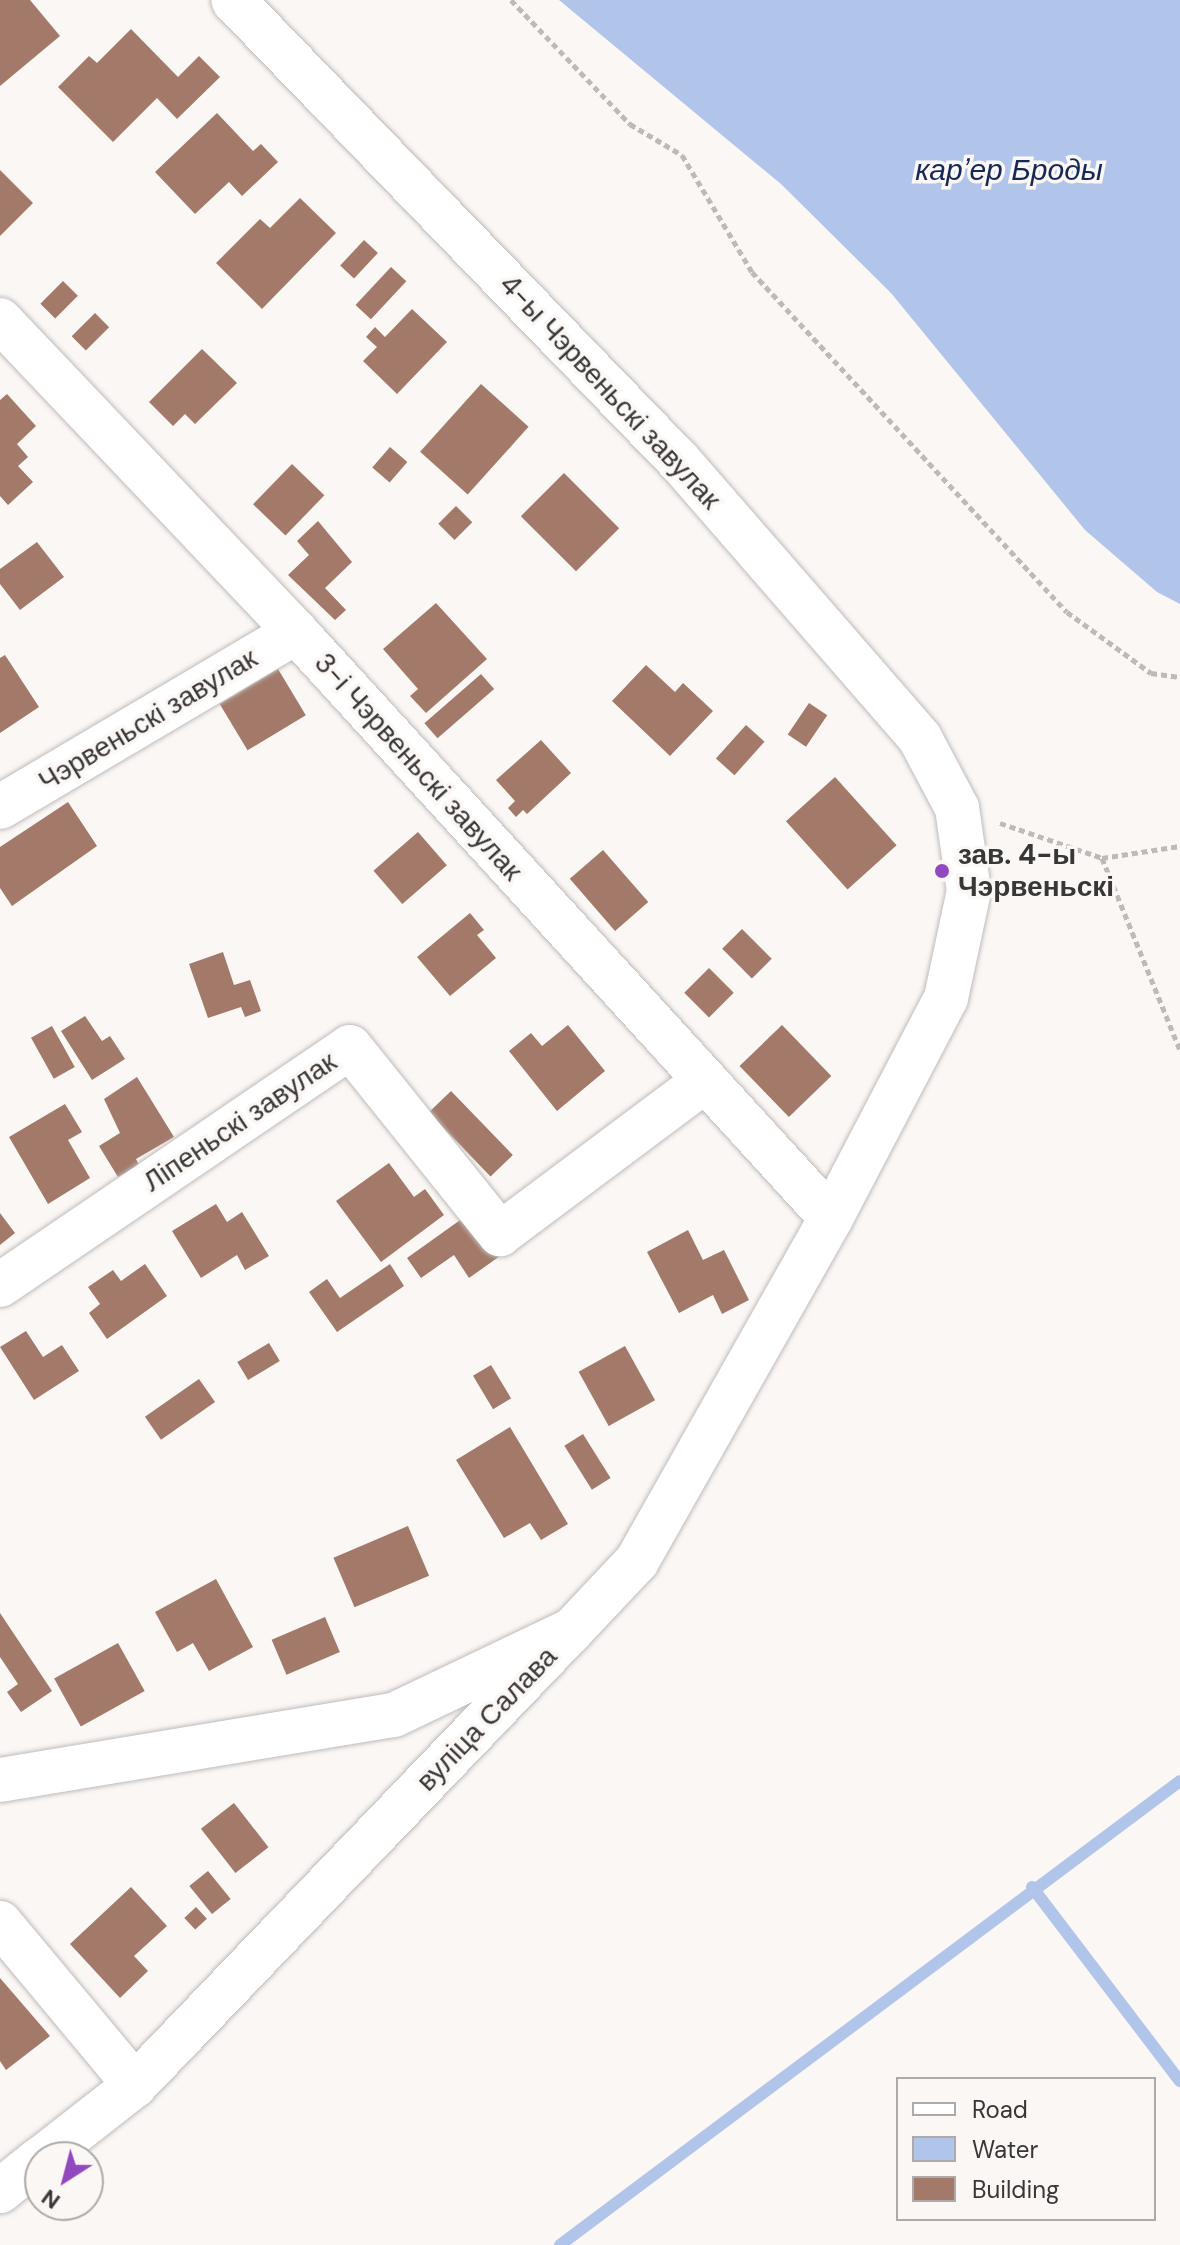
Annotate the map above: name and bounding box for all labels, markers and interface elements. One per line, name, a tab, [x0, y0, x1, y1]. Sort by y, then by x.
water label: карʼер Броды	[915, 152, 1103, 188]
street label: 4-ы Чэрвеньскі завулак	[492, 268, 728, 516]
street label: Чэрвеньскі завулак	[33, 642, 263, 798]
street label: 3-і Чэрвеньскі завулак	[307, 646, 529, 888]
place label: зав. 4-ы Чэрвеньскі	[958, 838, 1114, 904]
marker: зав. 4-ы Чэрвеньскі	[933, 862, 951, 880]
street label: Ліпеньскі завулак	[137, 1045, 343, 1199]
street label: вуліца Салава	[410, 1640, 564, 1798]
legend	[896, 2077, 1156, 2221]
text: Road	[972, 2094, 1028, 2125]
text: Water	[972, 2134, 1038, 2165]
north arrow	[24, 2141, 104, 2221]
text: Building	[972, 2174, 1059, 2205]
text: N	[36, 2183, 66, 2216]

